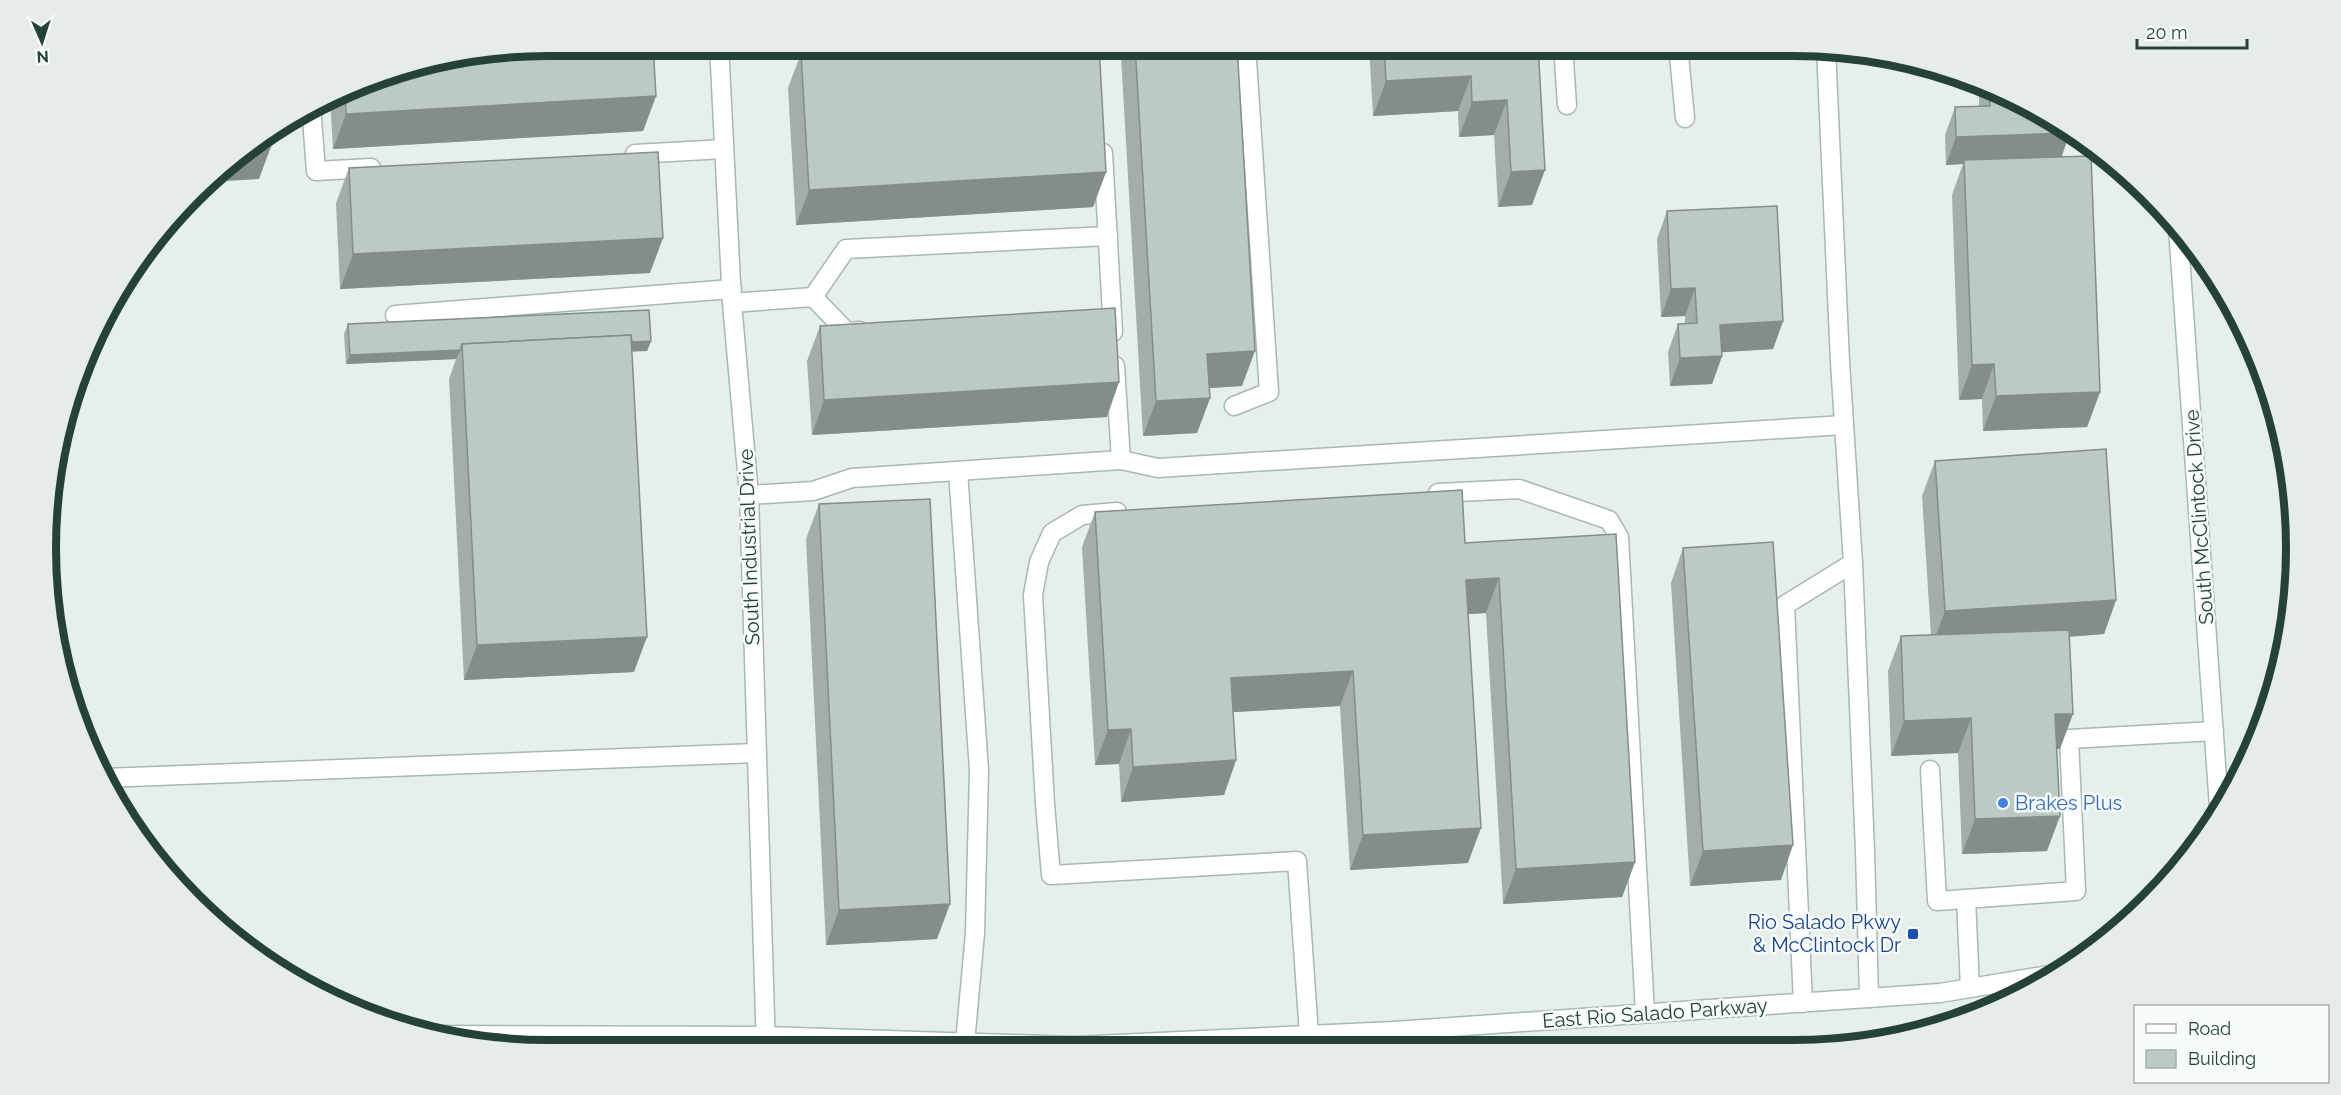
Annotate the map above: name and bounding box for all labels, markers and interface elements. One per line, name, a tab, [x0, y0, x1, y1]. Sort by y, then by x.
north arrow	[12, 12, 72, 72]
scale bar	[2137, 12, 2246, 50]
text: 20 m	[2146, 22, 2188, 43]
text: N	[36, 47, 49, 66]
street label: South McClintock Drive	[2179, 408, 2218, 625]
street label: South Industrial Drive	[734, 448, 764, 646]
place label: Brakes Plus	[2015, 791, 2122, 815]
marker: Brakes Plus	[1996, 796, 2010, 810]
place label: Rio Salado Pkwy & McClintock Dr	[1748, 910, 1901, 957]
marker: Rio Salado Pkwy & McClintock Dr	[1906, 927, 1920, 941]
street label: East Rio Salado Parkway	[1541, 993, 1769, 1033]
legend	[2134, 1005, 2329, 1083]
text: Road	[2188, 1018, 2231, 1039]
text: Building	[2188, 1048, 2256, 1069]

